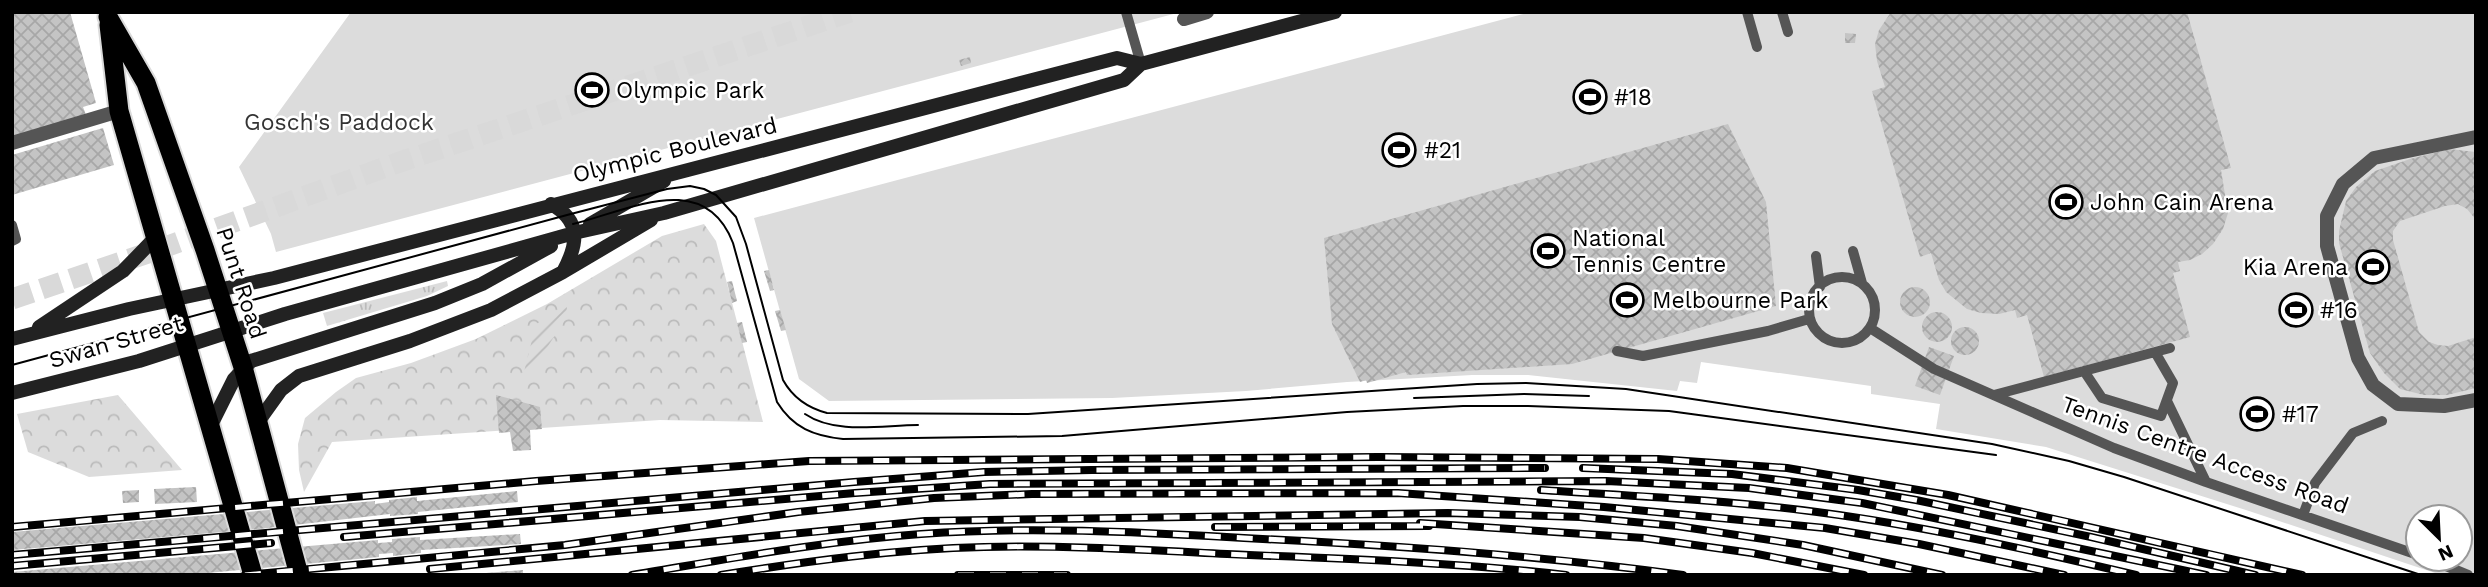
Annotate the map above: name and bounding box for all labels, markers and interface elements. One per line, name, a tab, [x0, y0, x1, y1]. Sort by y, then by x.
sports icon: Olympic Park	[573, 71, 611, 109]
place label: Olympic Park	[616, 77, 764, 104]
sports icon: #18	[1571, 78, 1609, 116]
place label: #18	[1614, 84, 1652, 111]
park label: Gosch's Paddock	[244, 109, 434, 136]
street label: Olympic Boulevard	[570, 112, 780, 188]
sports icon: #21	[1380, 131, 1418, 169]
place label: #21	[1424, 137, 1461, 164]
sports icon: John Cain Arena	[2047, 183, 2085, 221]
place label: John Cain Arena	[2090, 189, 2274, 216]
street label: Punt Road	[210, 224, 272, 342]
place label: National Tennis Centre	[1572, 225, 1726, 278]
sports icon: National Tennis Centre	[1529, 232, 1567, 270]
sports icon: Kia Arena	[2354, 248, 2392, 286]
place label: Kia Arena	[2243, 254, 2348, 281]
sports icon: Melbourne Park	[1608, 281, 1646, 319]
place label: Melbourne Park	[1652, 287, 1828, 314]
sports icon: #16	[2277, 291, 2315, 329]
place label: #16	[2320, 297, 2358, 324]
street label: Swan Street	[46, 310, 186, 374]
street label: Tennis Centre Access Road	[2058, 390, 2352, 520]
sports icon: #17	[2238, 395, 2276, 433]
place label: #17	[2282, 401, 2319, 428]
north arrow	[2404, 503, 2474, 573]
text: N	[2435, 540, 2457, 566]

